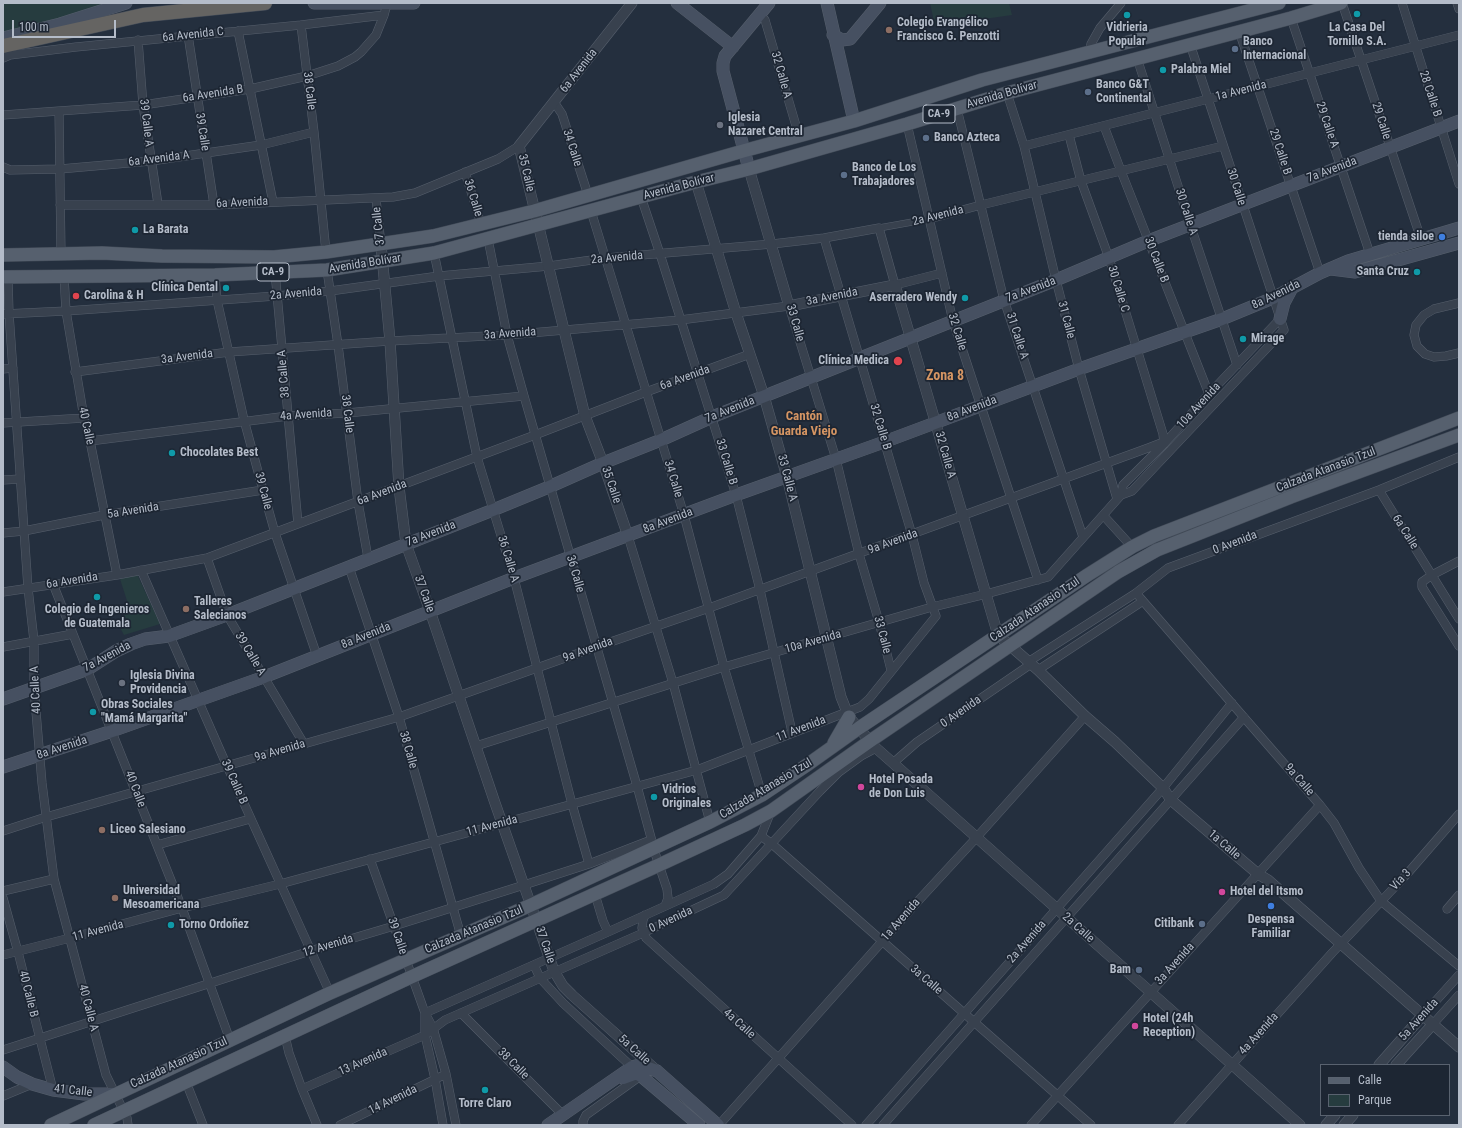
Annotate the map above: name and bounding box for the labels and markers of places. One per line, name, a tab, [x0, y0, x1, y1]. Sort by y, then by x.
marker: La Casa Del Tornillo S.A.	[1352, 9, 1362, 19]
marker: Vidrieria Popular	[1122, 10, 1132, 20]
place label: Colegio Evangélico Francisco G. Penzotti	[897, 16, 1000, 44]
place label: Vidrieria Popular	[1106, 21, 1148, 49]
place label: La Casa Del Tornillo S.A.	[1327, 21, 1387, 49]
marker: Colegio Evangélico Francisco G. Penzotti	[884, 25, 894, 35]
place label: Banco Internacional	[1243, 35, 1306, 63]
marker: Banco Internacional	[1230, 44, 1240, 54]
place label: Palabra Miel	[1171, 63, 1231, 77]
marker: Palabra Miel	[1158, 65, 1168, 75]
place label: Banco G&T Continental	[1096, 78, 1151, 106]
marker: Banco G&T Continental	[1083, 87, 1093, 97]
place label: Iglesia Nazaret Central	[728, 111, 803, 139]
marker: Iglesia Nazaret Central	[715, 120, 725, 130]
place label: Banco Azteca	[934, 131, 1000, 145]
marker: Banco Azteca	[921, 133, 931, 143]
place label: Banco de Los Trabajadores	[852, 161, 916, 189]
marker: Banco de Los Trabajadores	[839, 170, 849, 180]
place label: La Barata	[143, 223, 188, 237]
marker: La Barata	[130, 225, 140, 235]
place label: tienda siloe	[1378, 230, 1434, 244]
marker: tienda siloe	[1437, 232, 1447, 242]
place label: Santa Cruz	[1357, 265, 1409, 279]
marker: Santa Cruz	[1412, 267, 1422, 277]
place label: Clínica Dental	[151, 281, 218, 295]
marker: Clínica Dental	[221, 283, 231, 293]
place label: Carolina & H	[84, 289, 144, 303]
marker: Carolina & H	[71, 291, 81, 301]
place label: Aserradero Wendy	[869, 291, 957, 305]
marker: Aserradero Wendy	[960, 293, 970, 303]
place label: Mirage	[1251, 332, 1284, 346]
marker: Mirage	[1238, 334, 1248, 344]
place label: Clínica Medica	[818, 354, 889, 368]
marker: Clínica Medica	[892, 355, 904, 367]
place label: Chocolates Best	[180, 446, 258, 460]
marker: Chocolates Best	[167, 448, 177, 458]
marker: Colegio de Ingenieros de Guatemala	[92, 592, 102, 602]
place label: Talleres Salecianos	[194, 595, 246, 623]
place label: Colegio de Ingenieros de Guatemala	[45, 603, 149, 631]
marker: Talleres Salecianos	[181, 604, 191, 614]
place label: Iglesia Divina Providencia	[130, 669, 195, 697]
marker: Iglesia Divina Providencia	[117, 678, 127, 688]
place label: Obras Sociales "Mamá Margarita"	[101, 698, 187, 726]
marker: Obras Sociales "Mamá Margarita"	[88, 707, 98, 717]
place label: Hotel Posada de Don Luis	[869, 773, 933, 801]
marker: Hotel Posada de Don Luis	[856, 782, 866, 792]
place label: Vidrios Originales	[662, 783, 711, 811]
marker: Vidrios Originales	[649, 792, 659, 802]
place label: Liceo Salesiano	[110, 823, 186, 837]
marker: Liceo Salesiano	[97, 825, 107, 835]
place label: Universidad Mesoamericana	[123, 884, 199, 912]
place label: Hotel del Itsmo	[1230, 885, 1303, 899]
marker: Hotel del Itsmo	[1217, 887, 1227, 897]
marker: Universidad Mesoamericana	[110, 893, 120, 903]
marker: Despensa Familiar	[1266, 901, 1276, 911]
place label: Despensa Familiar	[1248, 913, 1294, 941]
place label: Citibank	[1154, 917, 1194, 931]
place label: Torno Ordoñez	[179, 918, 249, 932]
marker: Citibank	[1197, 919, 1207, 929]
marker: Torno Ordoñez	[166, 920, 176, 930]
place label: Bam	[1110, 963, 1131, 977]
marker: Bam	[1134, 965, 1144, 975]
place label: Hotel (24h Reception)	[1143, 1012, 1195, 1040]
marker: Hotel (24h Reception)	[1130, 1021, 1140, 1031]
marker: Torre Claro	[480, 1085, 490, 1095]
place label: Torre Claro	[459, 1097, 511, 1111]

